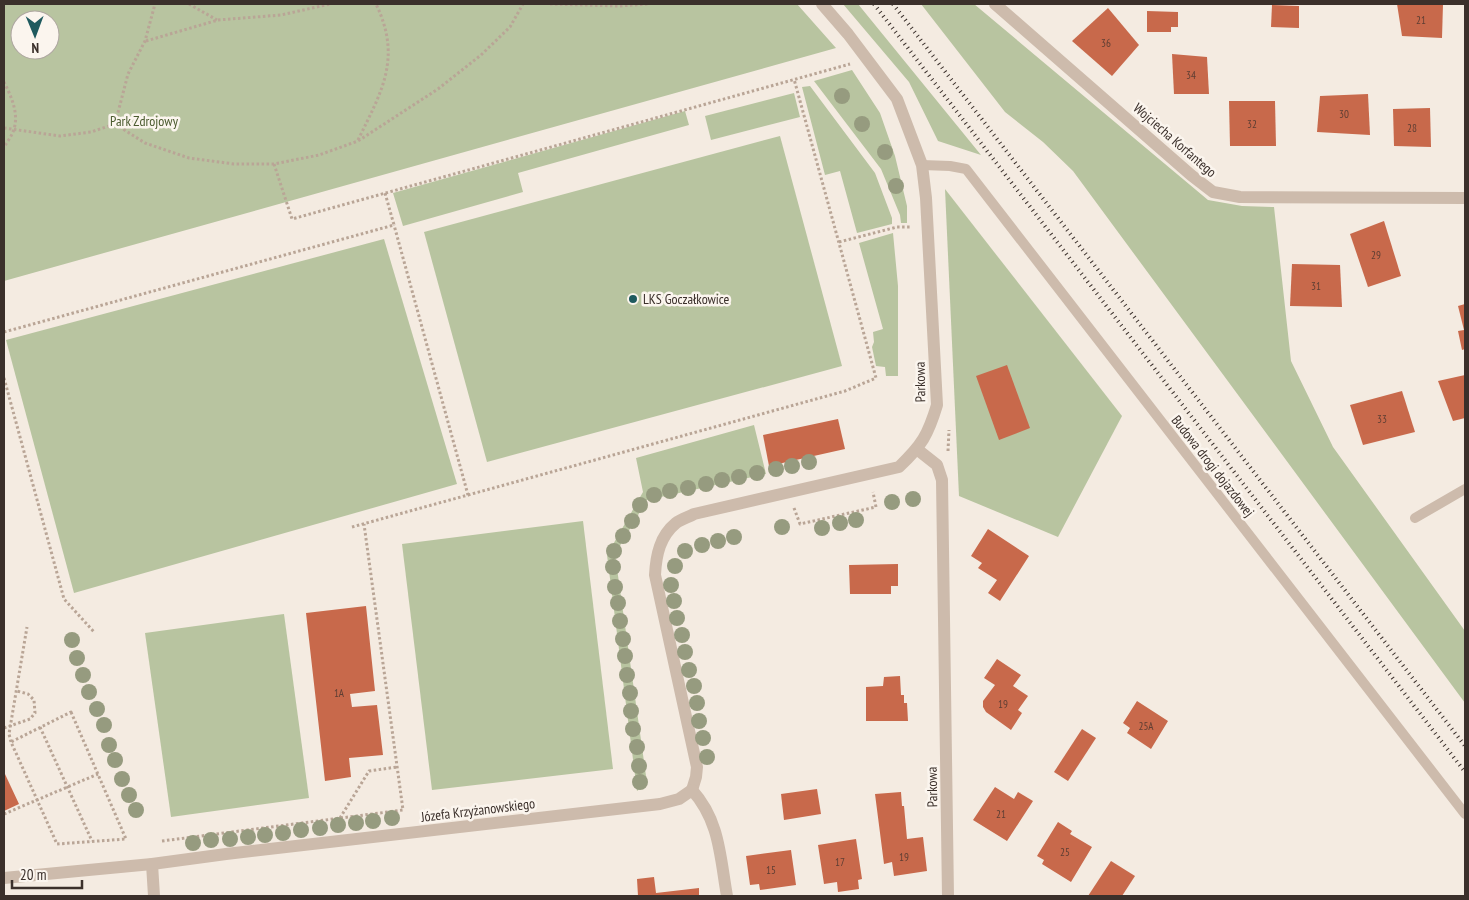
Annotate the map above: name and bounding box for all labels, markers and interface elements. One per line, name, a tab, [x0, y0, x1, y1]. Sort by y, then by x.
north arrow	[10, 10, 60, 60]
house number: 21	[1416, 13, 1426, 27]
house number: 36	[1101, 36, 1111, 50]
text: N	[31, 39, 39, 57]
house number: 34	[1186, 68, 1196, 82]
street label: Wojciecha Korfantego	[1130, 99, 1220, 181]
house number: 30	[1339, 107, 1349, 121]
park label: Park Zdrojowy	[110, 112, 179, 130]
house number: 32	[1247, 117, 1257, 131]
house number: 28	[1407, 121, 1417, 135]
house number: 29	[1371, 248, 1381, 262]
house number: 31	[1311, 279, 1321, 293]
place label: LKS Goczałkowice	[643, 290, 730, 308]
marker: LKS Goczałkowice	[627, 293, 639, 305]
street label: Parkowa	[911, 362, 929, 402]
street label: Budowa drogi dojazdowej	[1168, 412, 1258, 520]
house number: 33	[1377, 412, 1387, 426]
house number: 1A	[334, 686, 345, 700]
house number: 19	[998, 697, 1008, 711]
house number: 25A	[1138, 719, 1154, 733]
street label: Parkowa	[923, 767, 941, 807]
street label: Józefa Krzyżanowskiego	[419, 794, 536, 826]
house number: 21	[996, 807, 1006, 821]
house number: 25	[1060, 845, 1070, 859]
house number: 19	[899, 850, 909, 864]
house number: 17	[835, 855, 845, 869]
scale bar	[12, 858, 82, 890]
house number: 15	[766, 863, 776, 877]
text: 20 m	[20, 865, 46, 884]

